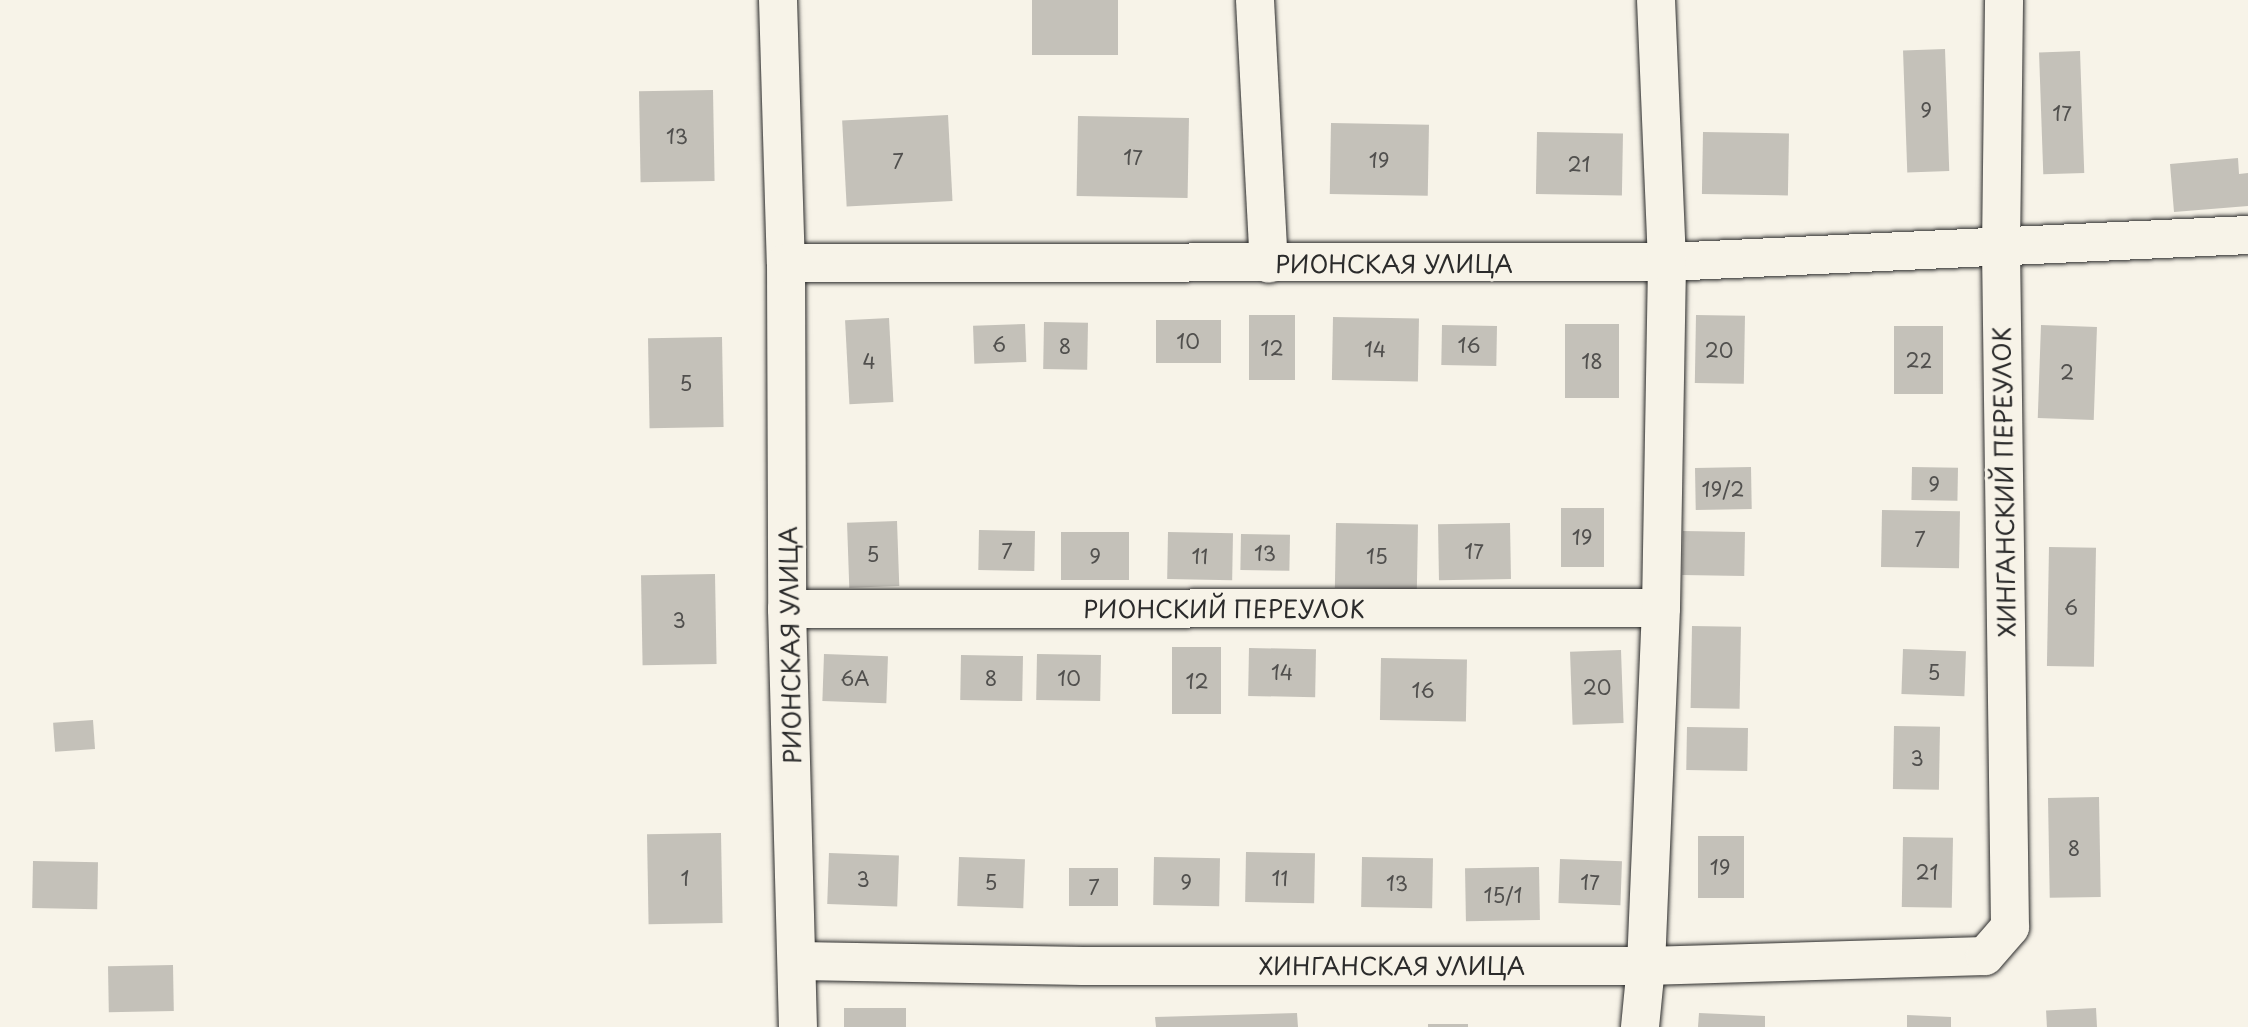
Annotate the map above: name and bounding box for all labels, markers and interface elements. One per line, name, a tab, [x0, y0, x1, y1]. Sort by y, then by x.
house number: 9	[1920, 98, 1932, 122]
house number: 17	[2052, 101, 2072, 125]
house number: 13	[666, 124, 688, 148]
house number: 17	[1123, 145, 1143, 169]
house number: 19	[1369, 148, 1389, 172]
house number: 7	[892, 149, 904, 173]
house number: 21	[1567, 152, 1591, 176]
street label: РИОНСКАЯ УЛИЦА	[1275, 250, 1513, 278]
street label: ХИНГАНСКИЙ ПЕРЕУЛОК	[1987, 326, 2021, 638]
house number: 10	[1176, 329, 1200, 353]
house number: 6	[992, 332, 1006, 356]
house number: 16	[1458, 333, 1480, 357]
house number: 8	[1059, 334, 1071, 358]
house number: 12	[1260, 336, 1284, 360]
house number: 14	[1364, 337, 1386, 361]
house number: 20	[1705, 338, 1733, 362]
house number: 22	[1906, 348, 1932, 372]
house number: 4	[862, 349, 876, 373]
house number: 18	[1581, 349, 1603, 373]
house number: 2	[2060, 360, 2074, 384]
house number: 5	[680, 371, 692, 395]
house number: 9	[1928, 472, 1940, 496]
house number: 19/2	[1702, 477, 1744, 501]
house number: 19	[1572, 525, 1592, 549]
street label: РИОНСКАЯ УЛИЦА	[774, 526, 806, 764]
house number: 7	[1914, 527, 1926, 551]
house number: 7	[1001, 539, 1013, 563]
house number: 17	[1464, 539, 1484, 563]
house number: 13	[1254, 541, 1276, 565]
house number: 5	[867, 542, 879, 566]
house number: 9	[1089, 544, 1101, 568]
house number: 11	[1192, 544, 1208, 568]
house number: 15	[1366, 544, 1388, 568]
street label: РИОНСКИЙ ПЕРЕУЛОК	[1083, 595, 1365, 623]
house number: 6	[2064, 595, 2078, 619]
house number: 3	[672, 608, 686, 632]
house number: 14	[1271, 660, 1293, 684]
house number: 5	[1928, 660, 1940, 684]
house number: 6А	[840, 666, 870, 690]
house number: 8	[985, 666, 997, 690]
house number: 10	[1057, 666, 1081, 690]
house number: 12	[1185, 669, 1209, 693]
house number: 20	[1583, 675, 1611, 699]
house number: 16	[1412, 678, 1434, 702]
house number: 3	[1910, 746, 1924, 770]
house number: 8	[2068, 836, 2080, 860]
house number: 19	[1710, 855, 1730, 879]
house number: 21	[1915, 860, 1939, 884]
house number: 1	[681, 866, 689, 890]
house number: 11	[1272, 866, 1288, 890]
house number: 3	[856, 867, 870, 891]
house number: 5	[985, 870, 997, 894]
house number: 9	[1180, 870, 1192, 894]
house number: 17	[1580, 870, 1600, 894]
house number: 13	[1386, 871, 1408, 895]
house number: 7	[1088, 875, 1100, 899]
house number: 15/1	[1483, 883, 1523, 907]
street label: ХИНГАНСКАЯ УЛИЦА	[1259, 952, 1525, 980]

